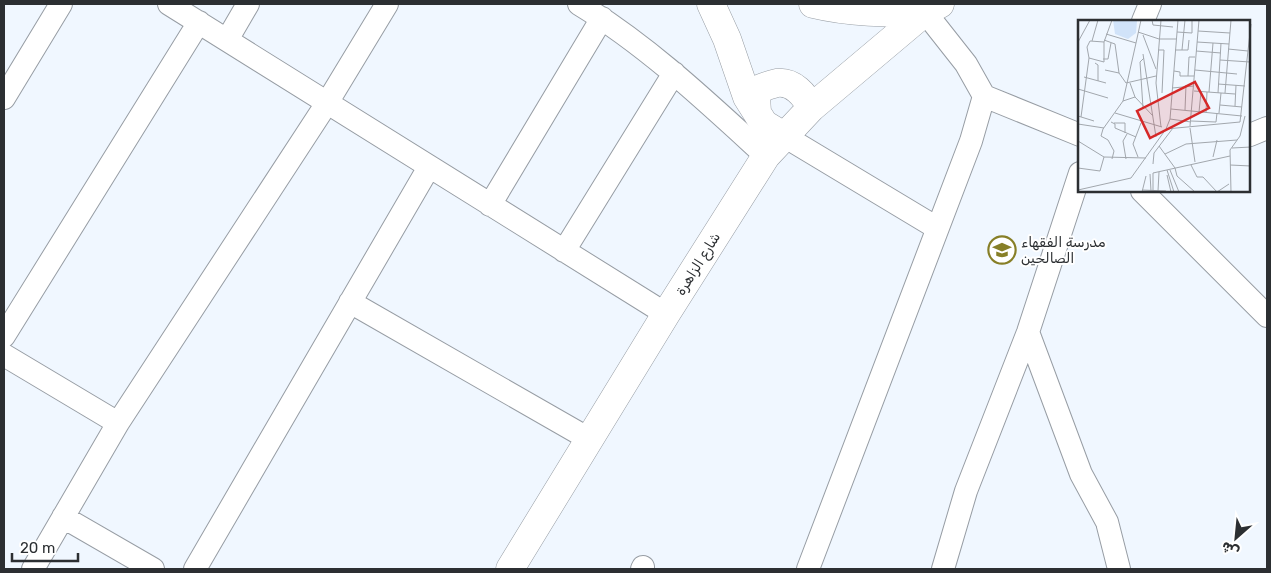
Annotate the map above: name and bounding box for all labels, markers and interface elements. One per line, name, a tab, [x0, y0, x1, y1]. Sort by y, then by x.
inset map	[1078, 20, 1251, 192]
street label: شارع الزاهرة	[672, 229, 726, 300]
place label: مدرسة الفقهاء الصالحين	[1021, 234, 1106, 267]
school or university icon: مدرسة الفقهاء الصالحين	[987, 235, 1017, 265]
north arrow	[1211, 513, 1261, 563]
scale bar	[12, 530, 79, 562]
text: ش	[1218, 537, 1242, 561]
text: 20 m	[20, 539, 55, 557]

